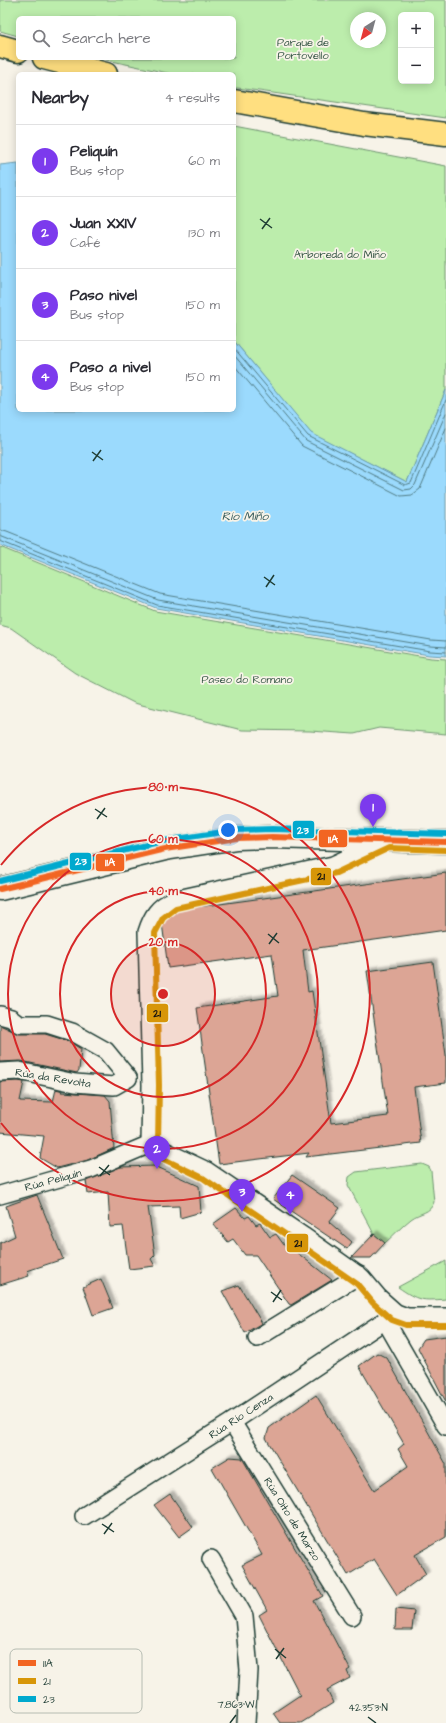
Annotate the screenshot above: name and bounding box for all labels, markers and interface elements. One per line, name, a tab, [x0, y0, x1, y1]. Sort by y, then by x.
north arrow	[350, 12, 386, 48]
map controls	[398, 12, 434, 84]
button: +	[398, 12, 434, 48]
search box	[16, 16, 236, 60]
icon: search	[30, 27, 52, 49]
text: Search here	[62, 28, 151, 49]
park label: Parque de Portovello	[277, 35, 329, 63]
button: −	[398, 48, 434, 84]
text: Nearby	[32, 86, 89, 110]
text: 4 results	[165, 89, 220, 107]
text: Peliquín	[70, 141, 117, 162]
text: 1	[44, 152, 46, 170]
text: 60 m	[188, 152, 220, 170]
text: Bus stop	[70, 162, 124, 180]
text: Juan XXIV	[70, 213, 136, 234]
text: 2	[41, 224, 49, 242]
text: 130 m	[188, 224, 220, 242]
text: Café	[70, 234, 101, 252]
park label: Arboreda do Miño	[294, 247, 387, 262]
text: Paso nivel	[70, 285, 137, 306]
text: 3	[42, 296, 48, 314]
text: 150 m	[186, 296, 220, 314]
text: Bus stop	[70, 306, 124, 324]
text: Paso a nivel	[70, 357, 151, 378]
text: 4	[41, 368, 49, 386]
text: 150 m	[186, 368, 220, 386]
text: Bus stop	[70, 378, 124, 396]
water label: Río Miño	[222, 508, 269, 525]
park label: Paseo do Romano	[202, 672, 293, 687]
text: 80 m	[148, 779, 178, 796]
pin: 1	[360, 794, 386, 827]
your location	[218, 820, 238, 840]
line badge: 23	[292, 820, 315, 839]
text: 23	[296, 823, 309, 838]
line badge: 11A	[318, 829, 348, 848]
text: 60 m	[148, 831, 178, 848]
text: 11A	[328, 832, 339, 847]
line badge: 23	[69, 852, 92, 871]
line badge: 11A	[95, 853, 125, 872]
text: 23	[74, 854, 87, 869]
text: 11A	[105, 855, 116, 870]
line badge: 21	[310, 867, 332, 886]
text: 21	[316, 869, 325, 884]
text: 40 m	[148, 883, 179, 900]
text: 20 m	[148, 934, 178, 951]
centre of rings	[156, 987, 170, 1001]
line badge: 21	[146, 1003, 169, 1023]
text: 21	[152, 1006, 161, 1021]
street label: Rúa da Revolta	[14, 1065, 92, 1091]
pin: 2	[144, 1136, 170, 1169]
street label: Rúa Peliquín	[23, 1165, 84, 1195]
pin: 3	[229, 1179, 255, 1212]
pin: 4	[277, 1182, 303, 1215]
line badge: 21	[286, 1233, 309, 1253]
text: 21	[293, 1236, 302, 1251]
street label: Rúa Río Cenza	[206, 1389, 276, 1442]
street label: Rúa Oito de Marzo	[260, 1474, 324, 1564]
legend	[10, 1649, 142, 1713]
text: 11A	[43, 1656, 53, 1671]
text: 21	[43, 1674, 51, 1689]
text: 23	[43, 1692, 55, 1707]
text: 7.863°W	[217, 1698, 255, 1712]
text: 42.353°N	[348, 1701, 388, 1715]

